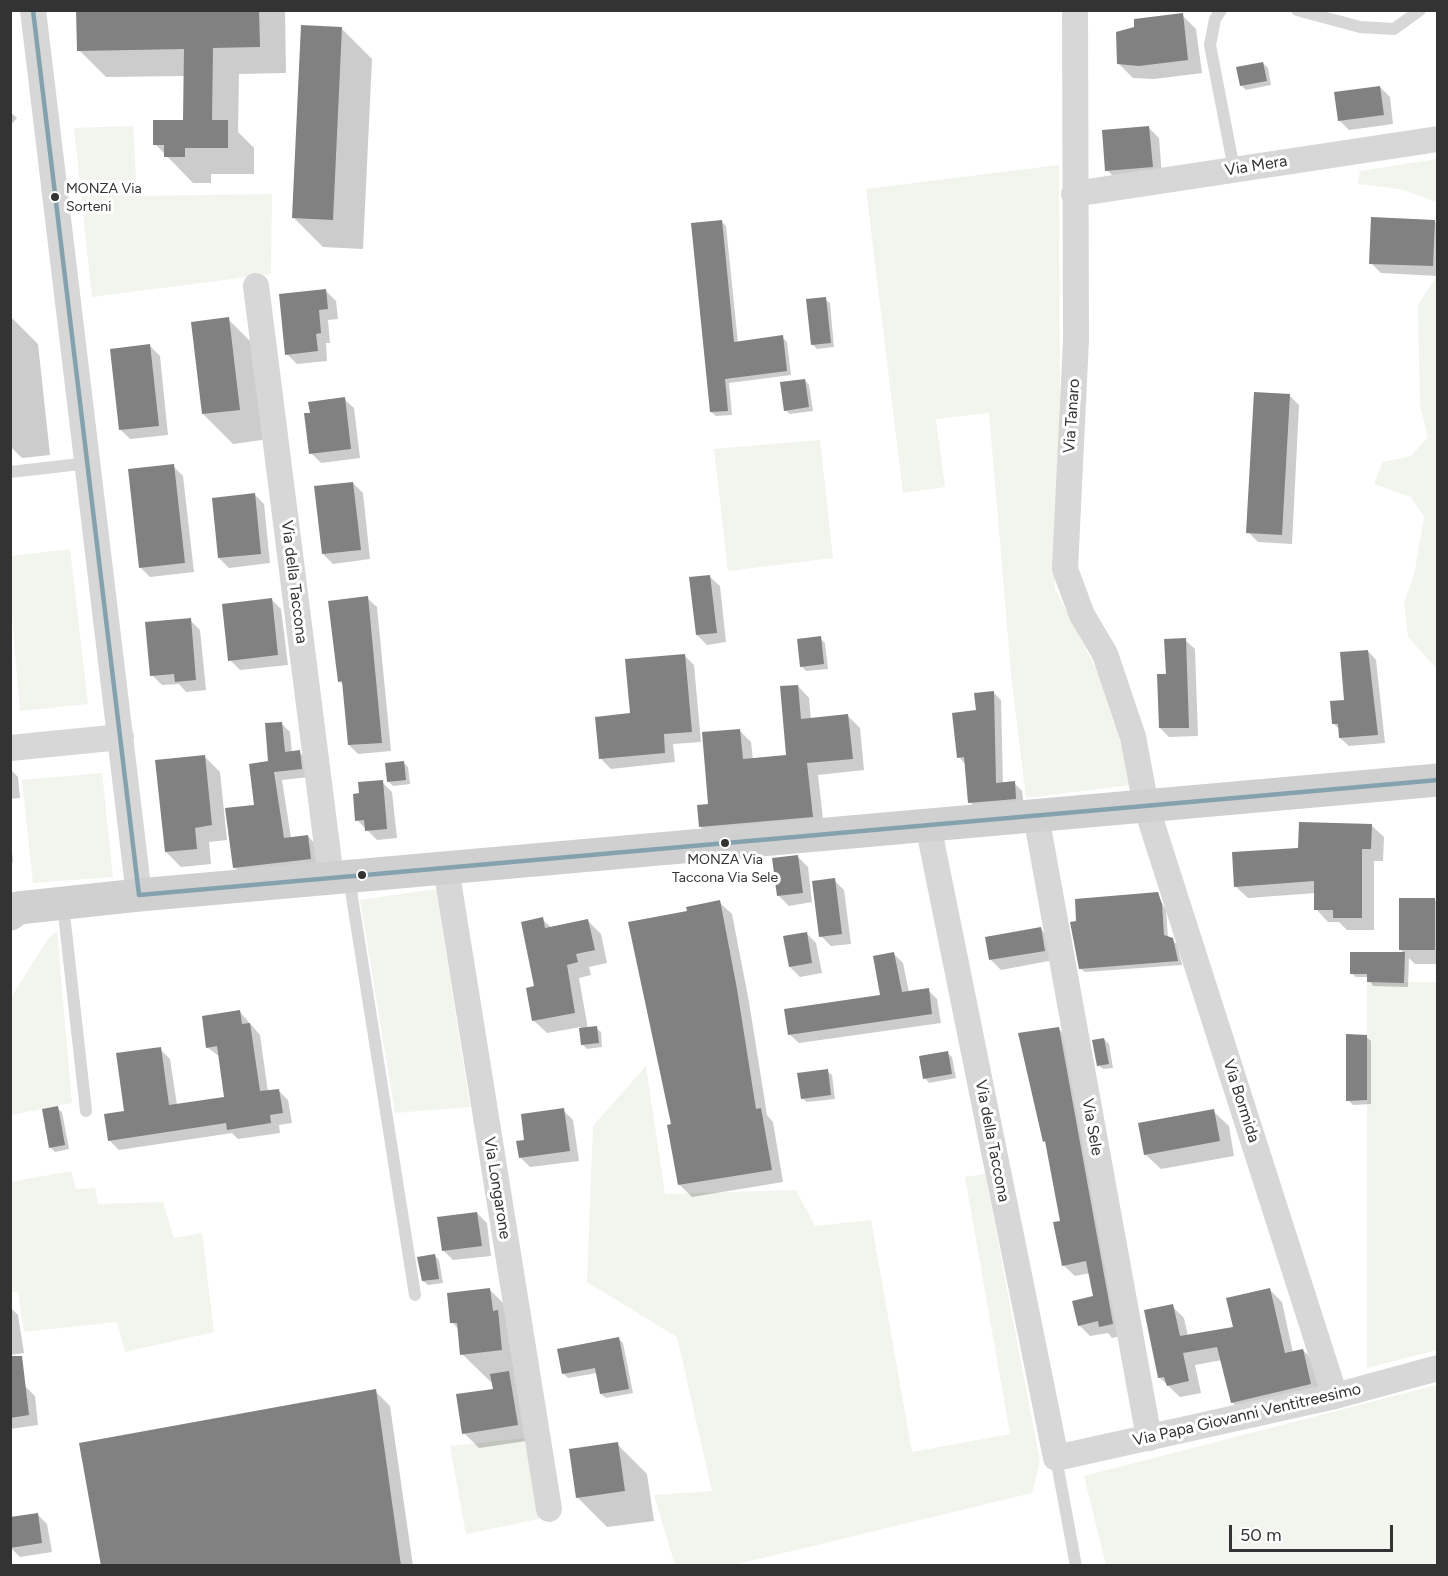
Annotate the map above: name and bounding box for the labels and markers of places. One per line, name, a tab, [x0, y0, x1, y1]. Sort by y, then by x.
place label: MONZA Via Sorteni	[66, 181, 142, 214]
marker: MONZA Via Sorteni	[49, 191, 61, 203]
marker: MONZA Via Taccona Via Sele	[719, 837, 731, 849]
place label: MONZA Via Taccona Via Sele	[672, 852, 778, 885]
unlabelled marker	[356, 869, 368, 881]

